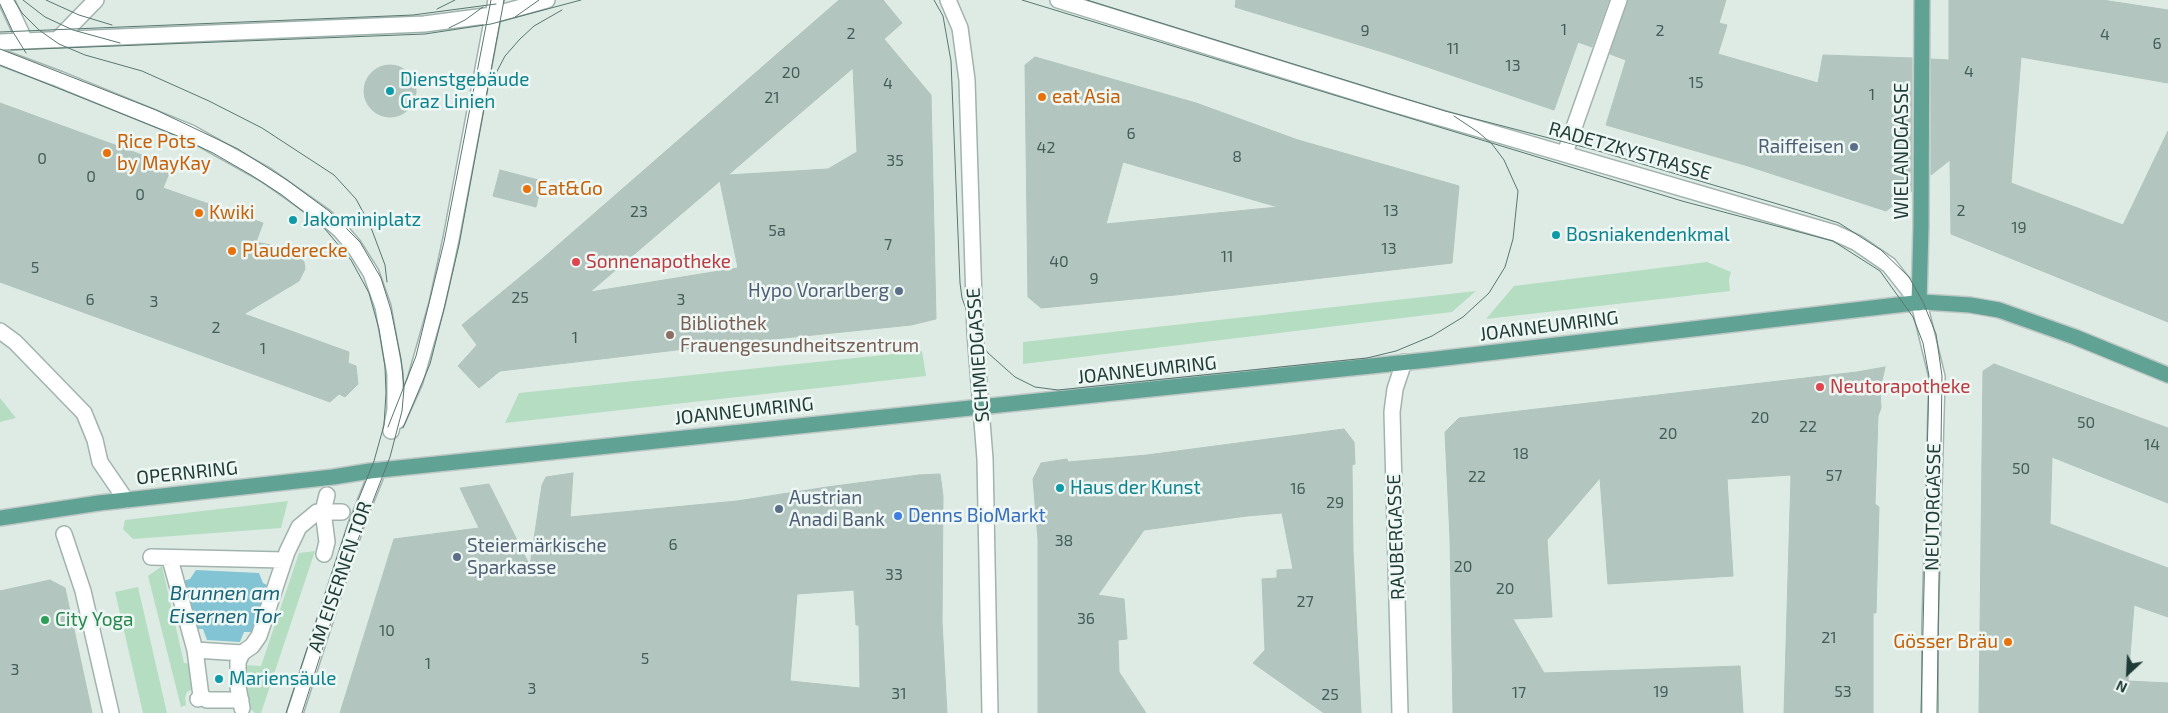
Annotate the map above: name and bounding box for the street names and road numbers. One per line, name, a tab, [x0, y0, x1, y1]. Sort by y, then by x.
street label: WIELANDGASSE	[1891, 83, 1913, 219]
street label: RADETZKYSTRASSE	[1546, 117, 1714, 185]
street label: SCHMIEDGASSE	[962, 287, 994, 423]
street label: JOANNEUMRING	[1478, 306, 1620, 346]
street label: JOANNEUMRING	[1076, 351, 1218, 389]
street label: JOANNEUMRING	[673, 392, 815, 430]
street label: NEUTORGASSE	[1920, 443, 1946, 571]
street label: OPERNRING	[135, 456, 239, 490]
street label: RAUBERGASSE	[1382, 474, 1410, 600]
street label: AM EISERNEN TOR	[303, 498, 377, 656]

